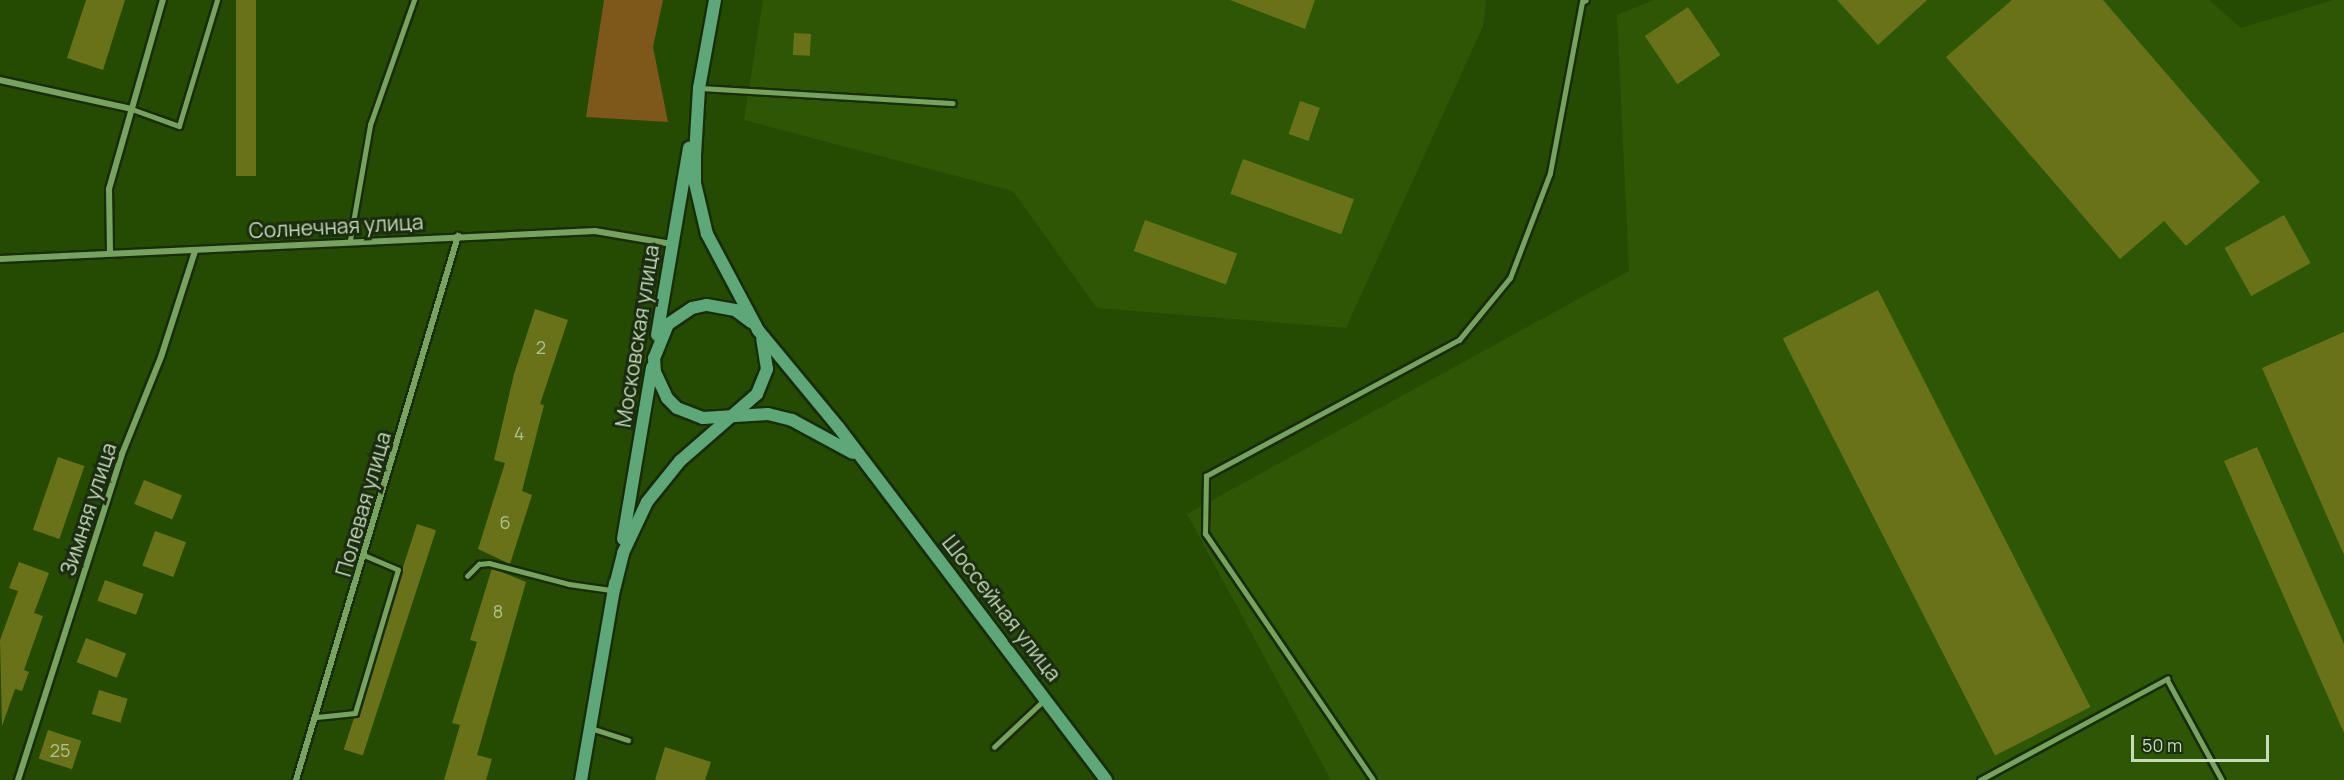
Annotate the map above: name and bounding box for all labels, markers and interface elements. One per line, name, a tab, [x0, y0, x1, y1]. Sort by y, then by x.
street label: Солнечная улица	[248, 209, 424, 243]
street label: Московская улица	[610, 243, 664, 429]
house number: 2	[536, 336, 546, 358]
house number: 4	[514, 422, 524, 444]
street label: Полевая улица	[330, 429, 396, 579]
street label: Зимняя улица	[55, 439, 121, 579]
house number: 6	[499, 511, 511, 533]
street label: Шоссейная улица	[937, 530, 1067, 686]
house number: 8	[493, 600, 503, 622]
scale bar	[2134, 723, 2272, 761]
text: 50 m	[2142, 733, 2182, 757]
house number: 25	[50, 739, 70, 761]

